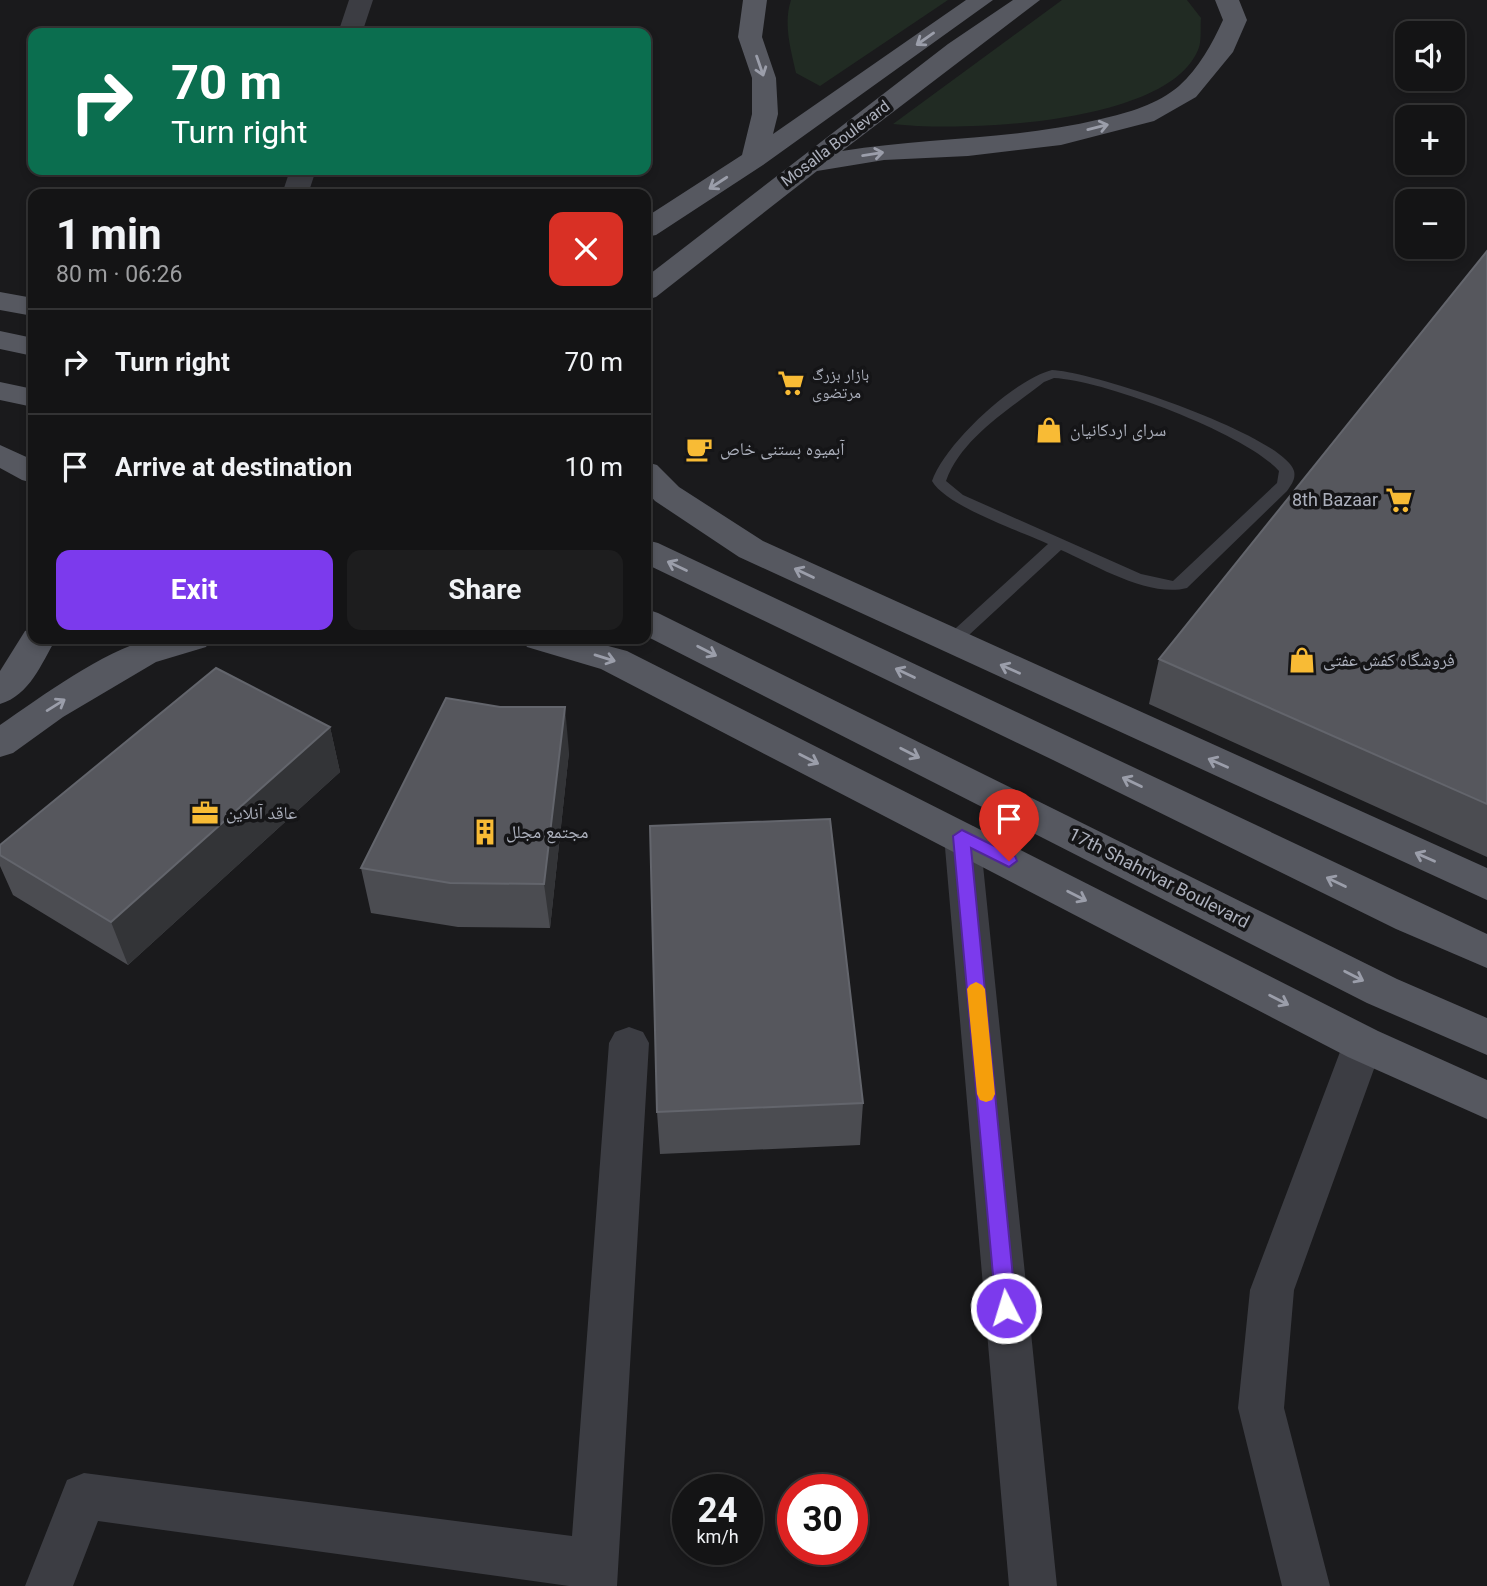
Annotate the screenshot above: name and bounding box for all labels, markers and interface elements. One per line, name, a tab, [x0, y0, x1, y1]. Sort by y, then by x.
map controls	[1395, 21, 1465, 259]
button: sound	[1395, 21, 1465, 91]
one-way arrow	[916, 32, 935, 46]
text: 70 m	[171, 54, 282, 111]
one-way arrow	[755, 55, 767, 77]
icon: right	[56, 56, 147, 147]
street label: Mosalla Boulevard	[777, 96, 893, 191]
button: +	[1395, 105, 1465, 175]
text: Turn right	[171, 113, 307, 151]
one-way arrow	[1086, 120, 1109, 133]
one-way arrow	[861, 147, 884, 160]
one-way arrow	[708, 176, 728, 190]
button: −	[1395, 189, 1465, 259]
text: 1 min	[56, 210, 162, 259]
button: close	[549, 212, 623, 286]
text: 80 m · 06:26	[56, 261, 182, 288]
icon: right	[56, 343, 94, 381]
text: Turn right	[115, 347, 230, 377]
text: 70 m	[565, 347, 623, 377]
place label: بازار بزرگ مرتضوی	[812, 365, 869, 403]
supermarket icon: بازار بزرگ مرتضوی	[776, 368, 806, 398]
shop icon: سرای اردکانیان	[1034, 415, 1064, 445]
place label: سرای اردکانیان	[1070, 419, 1166, 441]
cafe icon: آبمیوه بستنی خاص	[684, 434, 714, 464]
place label: آبمیوه بستنی خاص	[720, 438, 845, 460]
icon: arrive	[56, 448, 94, 486]
text: Arrive at destination	[115, 452, 352, 482]
text: 10 m	[565, 452, 623, 482]
supermarket icon: 8th Bazaar	[1384, 485, 1414, 515]
place label: 8th Bazaar	[1292, 489, 1378, 510]
button: Exit	[56, 550, 333, 630]
button: Share	[347, 550, 623, 630]
one-way arrow	[667, 559, 688, 572]
one-way arrow	[794, 566, 815, 580]
one-way arrow	[696, 645, 717, 659]
shop icon: فروشگاه کفش عفتی	[1287, 645, 1317, 675]
place label: فروشگاه کفش عفتی	[1323, 649, 1455, 671]
one-way arrow	[594, 652, 616, 665]
one-way arrow	[1000, 662, 1022, 675]
one-way arrow	[894, 666, 915, 679]
one-way arrow	[46, 698, 66, 712]
one-way arrow	[899, 747, 920, 761]
one-way arrow	[798, 752, 819, 766]
one-way arrow	[1208, 756, 1229, 769]
one-way arrow	[1122, 775, 1143, 788]
pin	[979, 789, 1039, 861]
office icon: عاقد آنلاین	[190, 798, 220, 828]
icon: arrive	[990, 800, 1028, 838]
place label: عاقد آنلاین	[226, 802, 297, 824]
building icon: مجتمع مجلل	[470, 817, 500, 847]
place label: مجتمع مجلل	[506, 821, 588, 844]
street label: 17th Shahrivar Boulevard	[1065, 823, 1253, 932]
one-way arrow	[1415, 850, 1436, 863]
one-way arrow	[1326, 875, 1347, 888]
one-way arrow	[1066, 890, 1087, 903]
one-way arrow	[1343, 970, 1364, 984]
one-way arrow	[1268, 994, 1289, 1008]
position arrow	[969, 1271, 1043, 1345]
speed limit sign: 30	[777, 1474, 868, 1565]
text: 24	[697, 1490, 738, 1531]
text: km/h	[696, 1526, 739, 1547]

